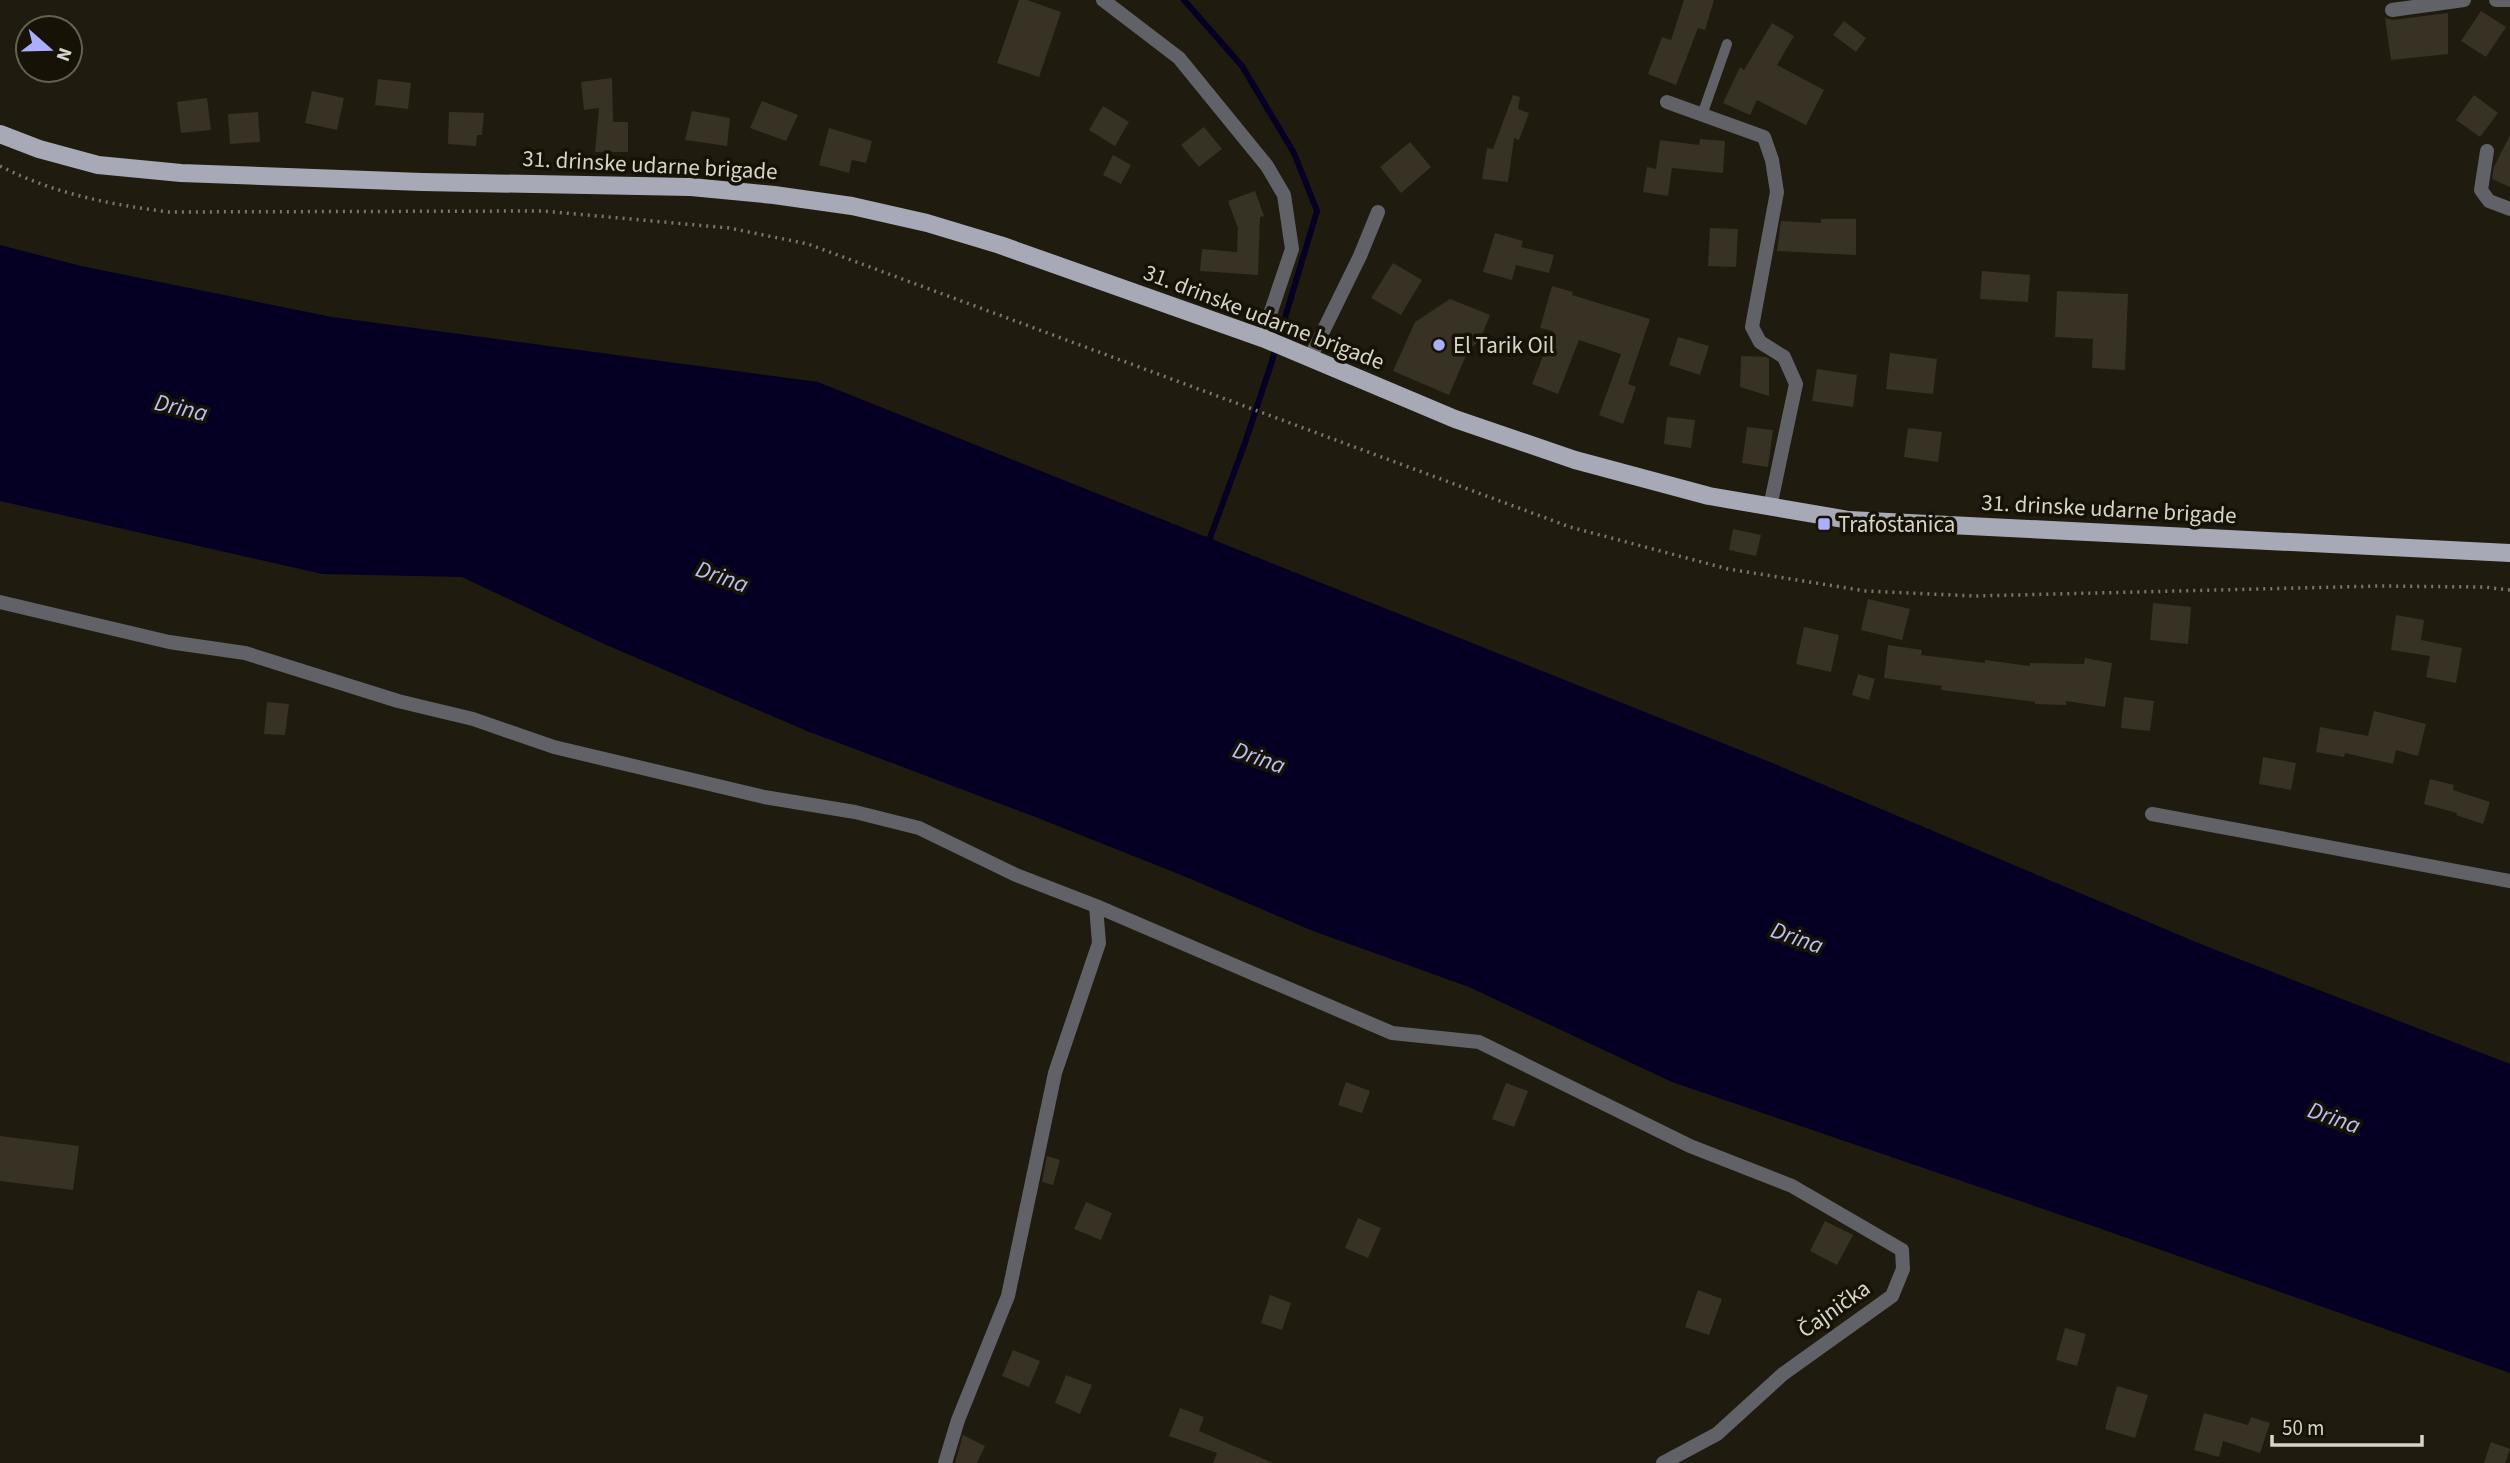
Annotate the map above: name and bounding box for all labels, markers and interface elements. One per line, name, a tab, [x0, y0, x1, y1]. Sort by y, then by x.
north arrow	[14, 14, 84, 84]
text: N	[49, 44, 78, 65]
street label: 31. drinske udarne brigade	[522, 142, 778, 188]
street label: 31. drinske udarne brigade	[1139, 256, 1389, 378]
place label: El Tarik Oil	[1453, 329, 1554, 362]
marker: El Tarik Oil	[1431, 337, 1447, 353]
water label: Drina	[151, 385, 211, 431]
street label: 31. drinske udarne brigade	[1981, 486, 2237, 532]
place label: Trafostanica	[1838, 508, 1955, 541]
marker: Trafostanica	[1816, 516, 1832, 532]
water label: Drina	[691, 552, 753, 602]
water label: Drina	[1228, 733, 1290, 783]
water label: Drina	[1766, 913, 1828, 963]
water label: Drina	[2303, 1093, 2365, 1143]
street label: Čajnička	[1791, 1272, 1877, 1346]
scale bar	[2272, 1404, 2422, 1448]
text: 50 m	[2282, 1413, 2324, 1443]

